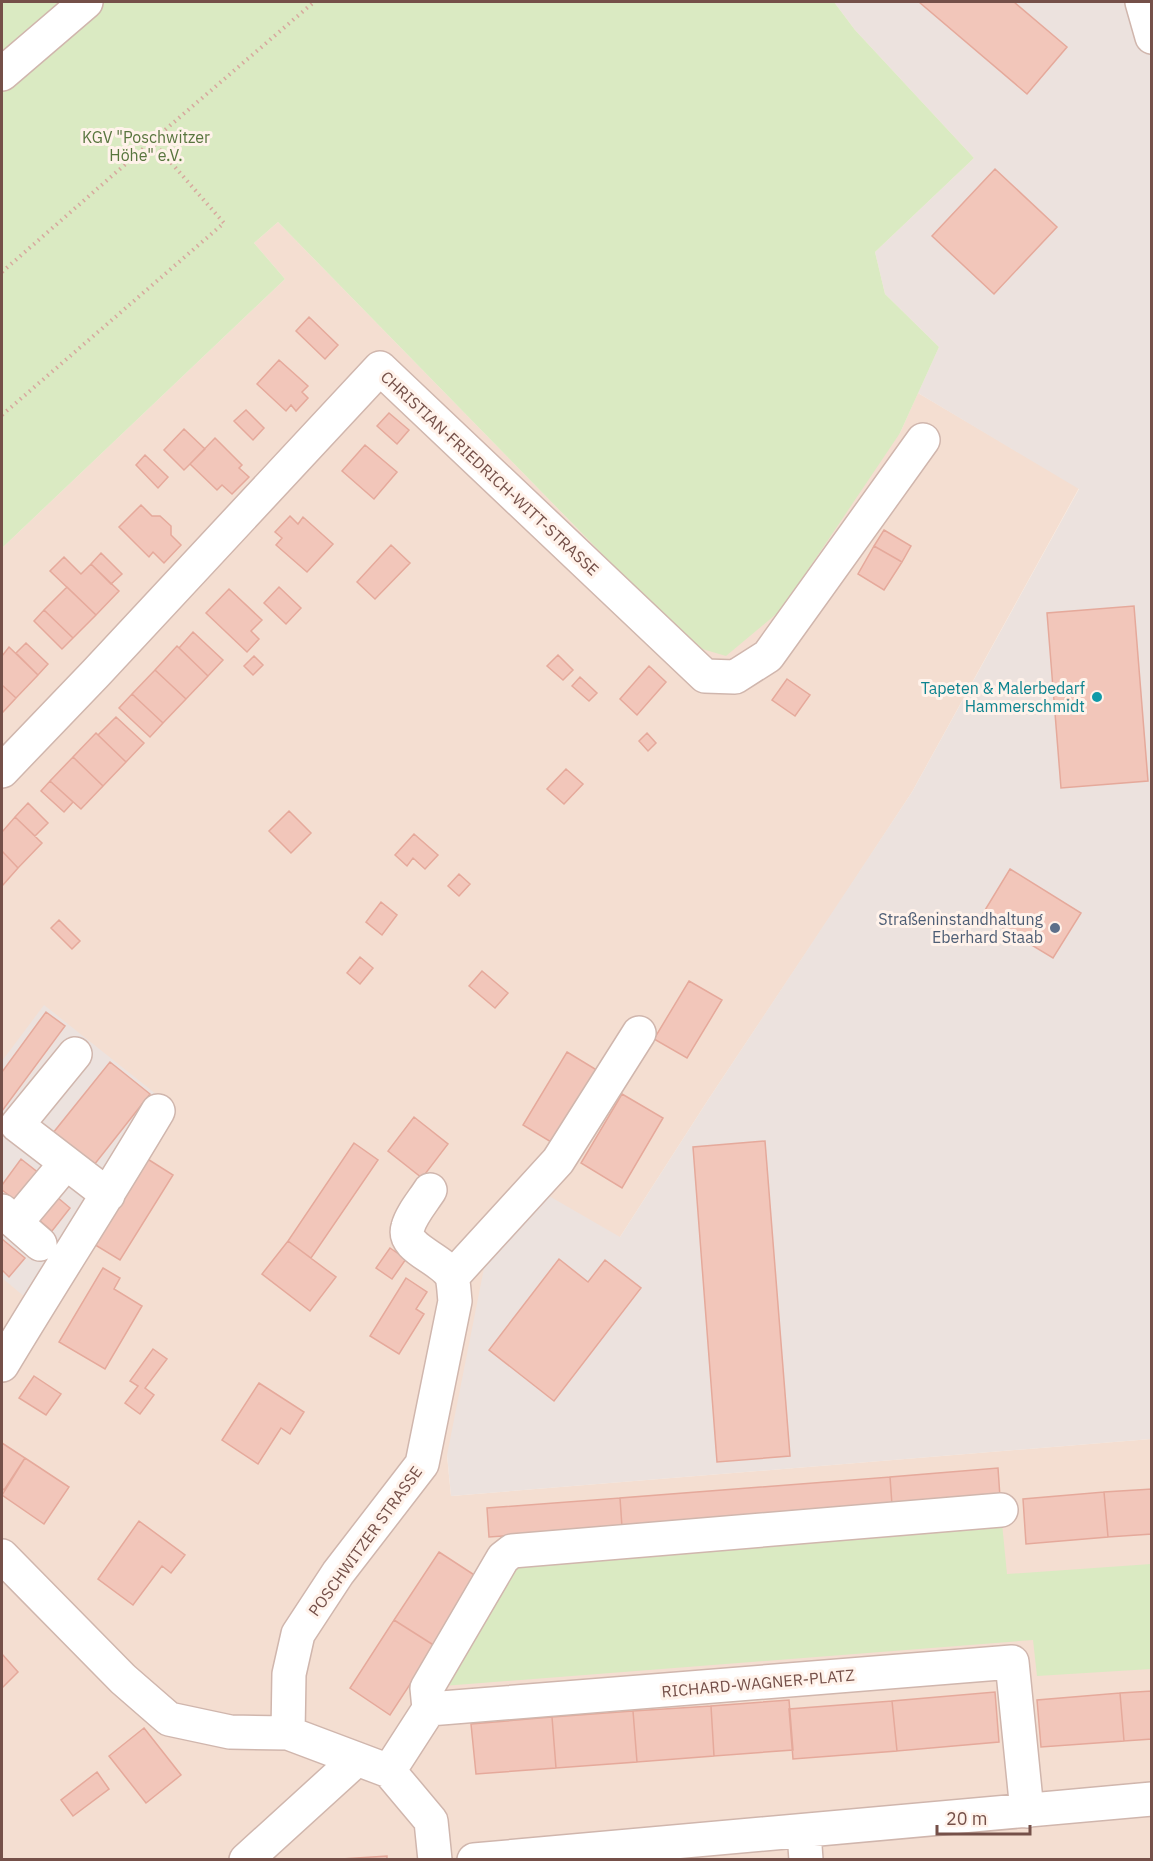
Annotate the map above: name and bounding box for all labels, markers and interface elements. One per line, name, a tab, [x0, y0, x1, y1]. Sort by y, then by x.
park label: KGV "Poschwitzer Höhe" e.V.	[82, 127, 210, 165]
street label: CHRISTIAN-FRIEDRICH-WITT-STRASSE	[377, 366, 603, 580]
place label: Tapeten & Malerbedarf Hammerschmidt	[921, 678, 1085, 716]
marker: Tapeten & Malerbedarf Hammerschmidt	[1090, 690, 1104, 704]
place label: Straßeninstandhaltung Eberhard Staab	[878, 909, 1044, 947]
marker: Straßeninstandhaltung Eberhard Staab	[1048, 921, 1062, 935]
street label: POSCHWITZER STRASSE	[304, 1462, 426, 1620]
street label: RICHARD-WAGNER-PLATZ	[661, 1665, 855, 1701]
scale bar	[937, 1798, 1030, 1836]
text: 20 m	[946, 1807, 988, 1830]

